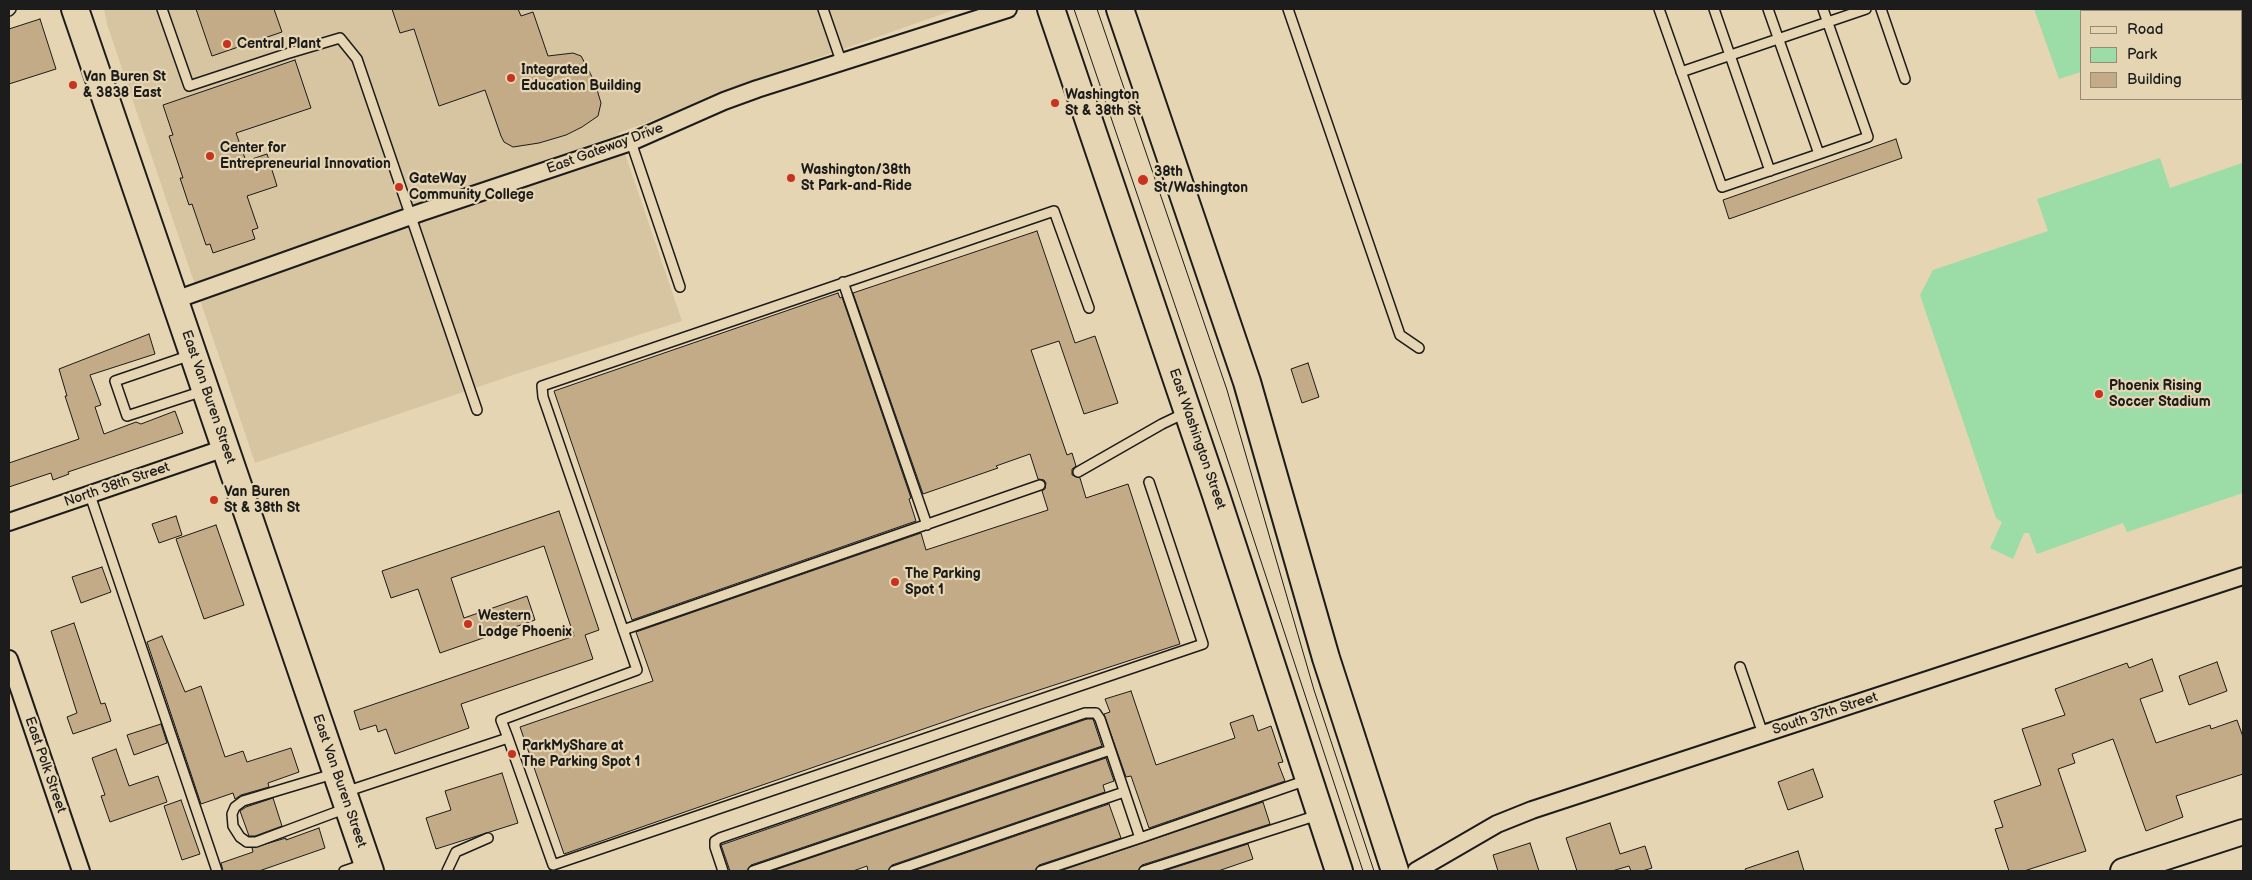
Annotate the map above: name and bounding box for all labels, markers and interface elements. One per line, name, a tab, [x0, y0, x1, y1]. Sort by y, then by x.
legend	[2080, 10, 2242, 100]
text: Road	[2127, 20, 2163, 39]
place label: Central Plant	[237, 36, 321, 52]
marker: Central Plant	[221, 38, 233, 50]
text: Park	[2127, 45, 2157, 64]
place label: Integrated Education Building	[521, 62, 641, 94]
place label: Van Buren St & 3838 East	[83, 69, 166, 102]
text: Building	[2127, 70, 2182, 89]
marker: Integrated Education Building	[505, 72, 517, 84]
marker: Van Buren St & 3838 East	[67, 79, 79, 91]
place label: Washington St & 38th St	[1065, 87, 1141, 120]
marker: Washington St & 38th St	[1049, 97, 1061, 109]
street label: East Gateway Drive	[544, 120, 666, 178]
place label: Center for Entrepreneurial Innovation	[220, 140, 391, 172]
marker: Center for Entrepreneurial Innovation	[204, 150, 216, 162]
place label: Washington/38th St Park-and-Ride	[801, 162, 912, 194]
place label: 38th St/Washington	[1154, 164, 1248, 196]
place label: GateWay Community College	[409, 171, 534, 203]
marker: Washington/38th St Park-and-Ride	[785, 172, 797, 184]
marker: 38th St/Washington	[1136, 173, 1150, 187]
marker: GateWay Community College	[393, 181, 405, 193]
street label: East Van Buren Street	[177, 328, 239, 466]
street label: East Washington Street	[1165, 366, 1229, 512]
place label: Phoenix Rising Soccer Stadium	[2109, 378, 2211, 411]
marker: Phoenix Rising Soccer Stadium	[2093, 388, 2105, 400]
street label: North 38th Street	[62, 459, 172, 511]
place label: Van Buren St & 38th St	[224, 484, 300, 516]
marker: Van Buren St & 38th St	[208, 494, 220, 506]
place label: The Parking Spot 1	[905, 566, 981, 598]
marker: The Parking Spot 1	[889, 576, 901, 588]
place label: Western Lodge Phoenix	[478, 608, 572, 640]
marker: Western Lodge Phoenix	[462, 618, 474, 630]
street label: South 37th Street	[1770, 689, 1880, 739]
street label: East Van Buren Street	[308, 712, 370, 850]
street label: East Polk Street	[21, 715, 69, 815]
place label: ParkMyShare at The Parking Spot 1	[522, 738, 640, 770]
marker: ParkMyShare at The Parking Spot 1	[506, 748, 518, 760]

